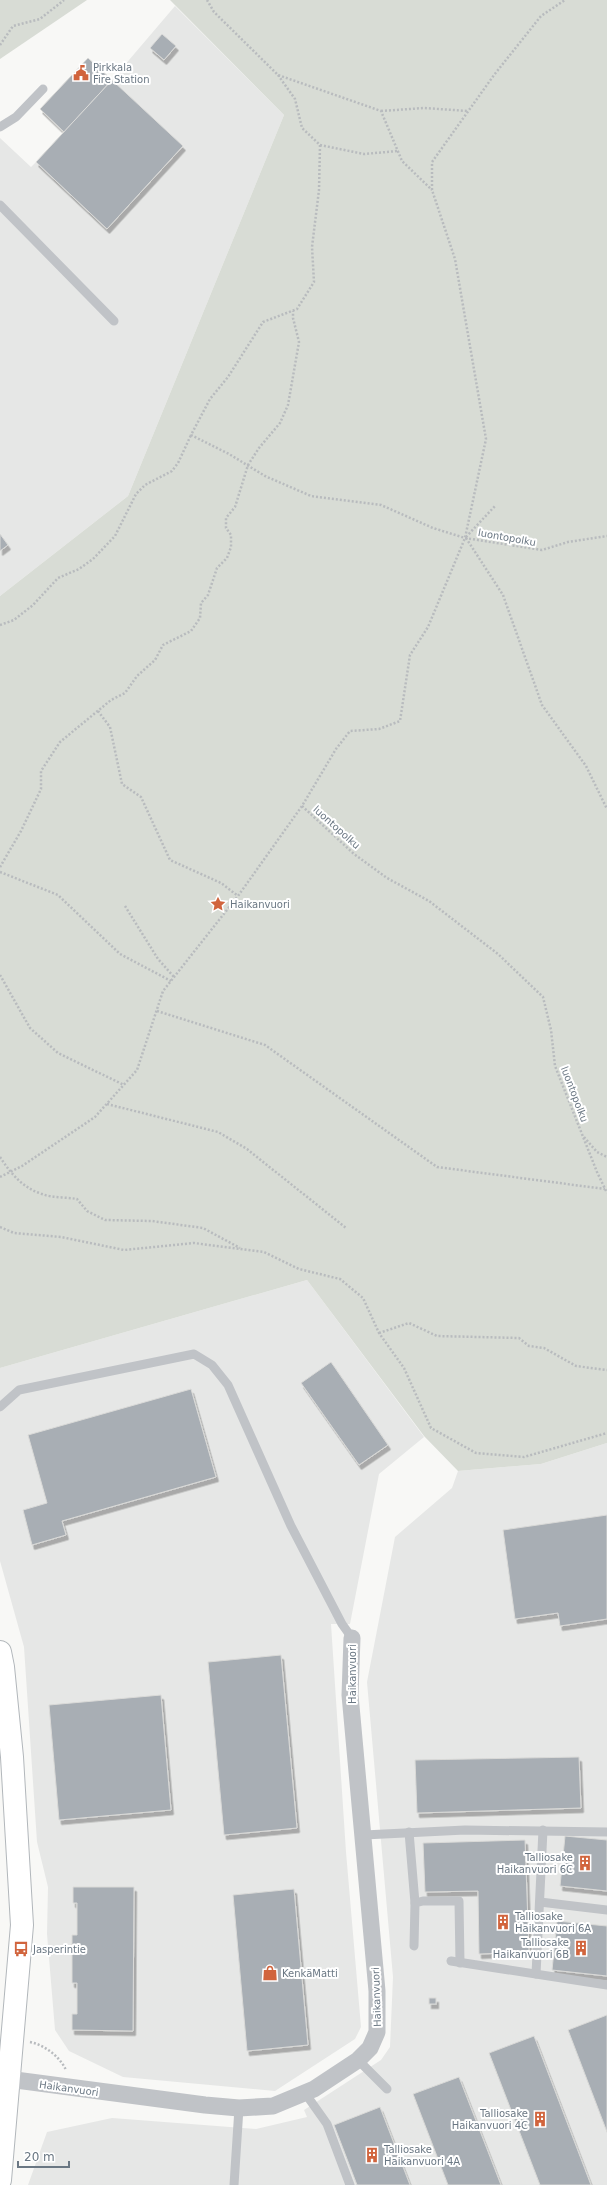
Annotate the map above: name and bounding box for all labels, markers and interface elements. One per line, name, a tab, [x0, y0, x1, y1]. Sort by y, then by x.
place label: Pirkkala Fire Station	[93, 62, 150, 85]
public building icon: Pirkkala Fire Station	[72, 64, 90, 82]
street label: luontopolku	[477, 527, 537, 548]
street label: luontopolku	[311, 804, 362, 851]
place icon: Haikanvuori	[209, 895, 227, 913]
place label: Haikanvuori	[230, 899, 290, 910]
street label: luontopolku	[559, 1065, 590, 1124]
street label: Haikanvuori	[347, 1644, 358, 1704]
place label: Talliosake Haikanvuori 6C	[497, 1852, 573, 1875]
building icon: Talliosake Haikanvuori 6C	[576, 1854, 594, 1872]
place label: Talliosake Haikanvuori 6A	[514, 1911, 591, 1934]
building icon: Talliosake Haikanvuori 6A	[494, 1913, 512, 1931]
place label: Talliosake Haikanvuori 6B	[493, 1937, 569, 1960]
building icon: Talliosake Haikanvuori 6B	[572, 1939, 590, 1957]
bus stop icon: Jasperintie	[12, 1940, 30, 1958]
place label: Jasperintie	[32, 1944, 86, 1955]
shop icon: KenkäMatti	[261, 1964, 279, 1982]
street label: Haikanvuori	[370, 1967, 383, 2027]
place label: KenkäMatti	[282, 1968, 338, 1979]
street label: Haikanvuori	[39, 2079, 99, 2098]
place label: Talliosake Haikanvuori 4C	[452, 2108, 528, 2131]
building icon: Talliosake Haikanvuori 4C	[531, 2110, 549, 2128]
scale bar	[18, 2143, 69, 2169]
place label: Talliosake Haikanvuori 4A	[383, 2144, 460, 2167]
building icon: Talliosake Haikanvuori 4A	[363, 2146, 381, 2164]
text: 20 m	[24, 2150, 55, 2164]

